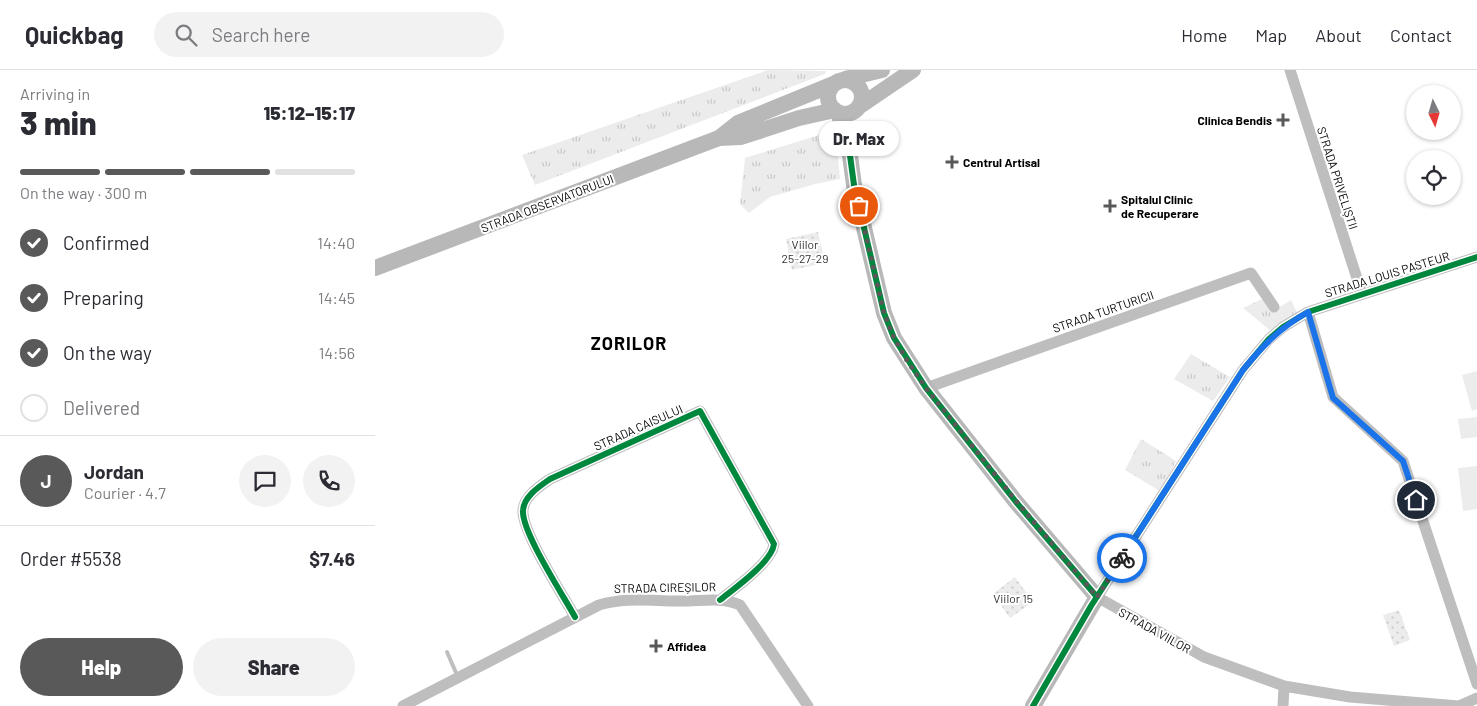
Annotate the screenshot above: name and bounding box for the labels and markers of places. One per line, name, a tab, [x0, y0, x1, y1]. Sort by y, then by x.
place label: Clinica Bendis	[1198, 113, 1272, 127]
marker: Clinica Bendis	[1276, 113, 1290, 127]
callout: Dr. Max	[819, 121, 899, 156]
marker: Centrul Artisal	[945, 155, 959, 169]
place label: Centrul Artisal	[963, 155, 1040, 169]
pin	[838, 185, 880, 227]
place label: Spitalul Clinic de Recuperare	[1121, 192, 1199, 220]
marker: Spitalul Clinic de Recuperare	[1103, 199, 1117, 213]
pin	[1395, 479, 1437, 521]
marker: Affidea	[649, 639, 663, 653]
place label: Affidea	[667, 639, 706, 653]

